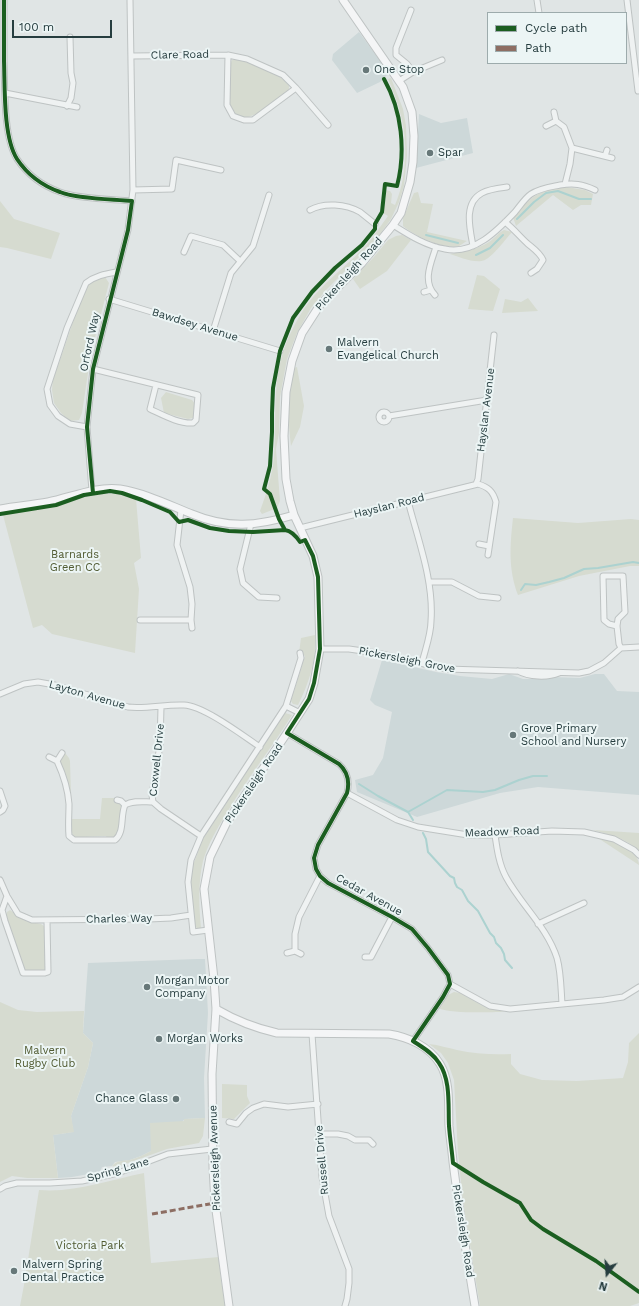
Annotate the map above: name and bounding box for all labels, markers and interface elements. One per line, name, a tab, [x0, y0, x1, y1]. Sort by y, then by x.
scale bar	[14, 12, 114, 38]
legend	[487, 12, 627, 64]
text: 100 m	[19, 20, 54, 34]
text: Cycle path	[525, 21, 587, 35]
text: Path	[525, 41, 551, 55]
street label: Clare Road	[151, 48, 209, 62]
place label: One Stop	[374, 63, 424, 77]
marker: One Stop	[361, 65, 371, 75]
place label: Spar	[438, 146, 463, 160]
marker: Spar	[425, 148, 435, 158]
street label: Pickersleigh Road	[313, 235, 385, 313]
street label: Bawdsey Avenue	[150, 306, 240, 344]
street label: Orford Way	[77, 311, 103, 373]
place label: Malvern Evangelical Church	[337, 336, 439, 362]
marker: Malvern Evangelical Church	[324, 344, 334, 354]
street label: Hayslan Avenue	[474, 367, 498, 453]
street label: Hayslan Road	[352, 491, 426, 521]
park label: Barnards Green CC	[50, 548, 100, 574]
street label: Pickersleigh Grove	[358, 644, 456, 676]
street label: Layton Avenue	[47, 678, 127, 712]
place label: Grove Primary School and Nursery	[521, 722, 626, 748]
street label: Coxwell Drive	[147, 723, 167, 797]
marker: Grove Primary School and Nursery	[508, 730, 518, 740]
street label: Pickersleigh Road	[222, 740, 286, 826]
street label: Meadow Road	[464, 824, 540, 840]
street label: Cedar Avenue	[333, 871, 405, 919]
street label: Charles Way	[86, 912, 152, 926]
place label: Morgan Motor Company	[155, 974, 229, 1000]
marker: Morgan Motor Company	[142, 982, 152, 992]
place label: Morgan Works	[167, 1032, 243, 1046]
marker: Morgan Works	[154, 1034, 164, 1044]
park label: Malvern Rugby Club	[15, 1044, 75, 1070]
place label: Chance Glass	[95, 1092, 168, 1106]
marker: Chance Glass	[171, 1094, 181, 1104]
street label: Pickersleigh Avenue	[207, 1105, 223, 1211]
street label: Russell Drive	[312, 1125, 332, 1195]
street label: Spring Lane	[86, 1155, 150, 1185]
street label: Pickersleigh Road	[449, 1183, 477, 1279]
park label: Victoria Park	[56, 1239, 124, 1253]
north arrow	[587, 1254, 627, 1294]
place label: Malvern Spring Dental Practice	[22, 1258, 104, 1284]
marker: Malvern Spring Dental Practice	[9, 1266, 19, 1276]
text: N	[598, 1279, 609, 1293]

